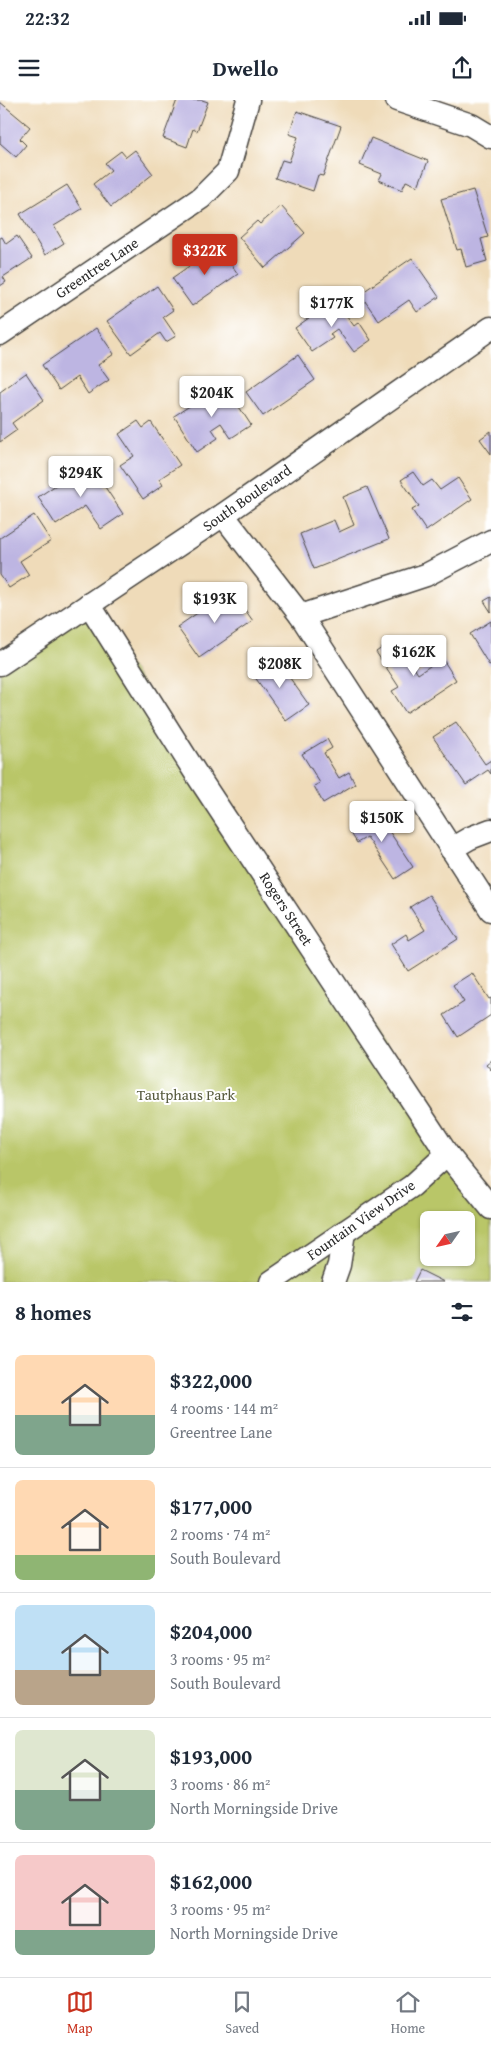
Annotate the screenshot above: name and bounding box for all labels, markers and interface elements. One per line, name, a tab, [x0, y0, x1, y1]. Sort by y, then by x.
text: 22:32	[25, 4, 70, 32]
text: Dwello	[213, 52, 278, 84]
icon: menu	[15, 54, 43, 82]
icon: share	[448, 54, 476, 82]
street label: Greentree Lane	[51, 232, 142, 303]
pin: $322K	[170, 234, 240, 276]
text: $322K	[183, 238, 227, 262]
pin: $177K	[297, 286, 367, 328]
text: $177K	[310, 290, 354, 314]
pin: $204K	[177, 376, 247, 418]
text: $204K	[190, 380, 234, 404]
pin: $294K	[46, 456, 116, 498]
street label: South Boulevard	[198, 459, 295, 536]
text: $294K	[59, 460, 103, 484]
pin: $193K	[180, 582, 250, 624]
text: $193K	[193, 586, 237, 610]
pin: $162K	[379, 634, 449, 677]
text: $162K	[392, 639, 436, 663]
pin: $208K	[245, 646, 315, 689]
text: $208K	[258, 651, 302, 675]
pin: $150K	[347, 800, 417, 843]
text: $150K	[360, 805, 404, 829]
street label: Rogers Street	[255, 868, 319, 950]
park label: Tautphaus Park	[137, 1084, 236, 1105]
street label: Fountain View Drive	[302, 1174, 419, 1265]
north arrow	[420, 1211, 475, 1266]
map controls	[420, 1211, 475, 1266]
text: 8 homes	[15, 1297, 91, 1328]
icon: filters	[448, 1298, 476, 1326]
text: $322,000	[170, 1365, 252, 1396]
icon: home	[55, 1375, 115, 1435]
text: 4 rooms · 144 m²	[170, 1396, 278, 1420]
text: Greentree Lane	[170, 1420, 272, 1444]
text: $177,000	[170, 1491, 252, 1522]
icon: home	[55, 1500, 115, 1560]
text: 2 rooms · 74 m²	[170, 1522, 270, 1546]
text: South Boulevard	[170, 1546, 281, 1570]
text: $204,000	[170, 1616, 252, 1647]
icon: home	[55, 1625, 115, 1685]
text: 3 rooms · 95 m²	[170, 1647, 270, 1671]
text: South Boulevard	[170, 1671, 281, 1695]
text: $193,000	[170, 1741, 252, 1772]
icon: home	[55, 1750, 115, 1810]
text: 3 rooms · 86 m²	[170, 1772, 270, 1796]
text: North Morningside Drive	[170, 1796, 338, 1820]
text: $162,000	[170, 1866, 252, 1897]
icon: home	[55, 1875, 115, 1935]
text: 3 rooms · 95 m²	[170, 1897, 270, 1921]
text: North Morningside Drive	[170, 1921, 338, 1945]
tab: Map	[66, 1988, 94, 2038]
tab: Saved	[225, 1988, 259, 2038]
tab: Home	[391, 1988, 425, 2038]

